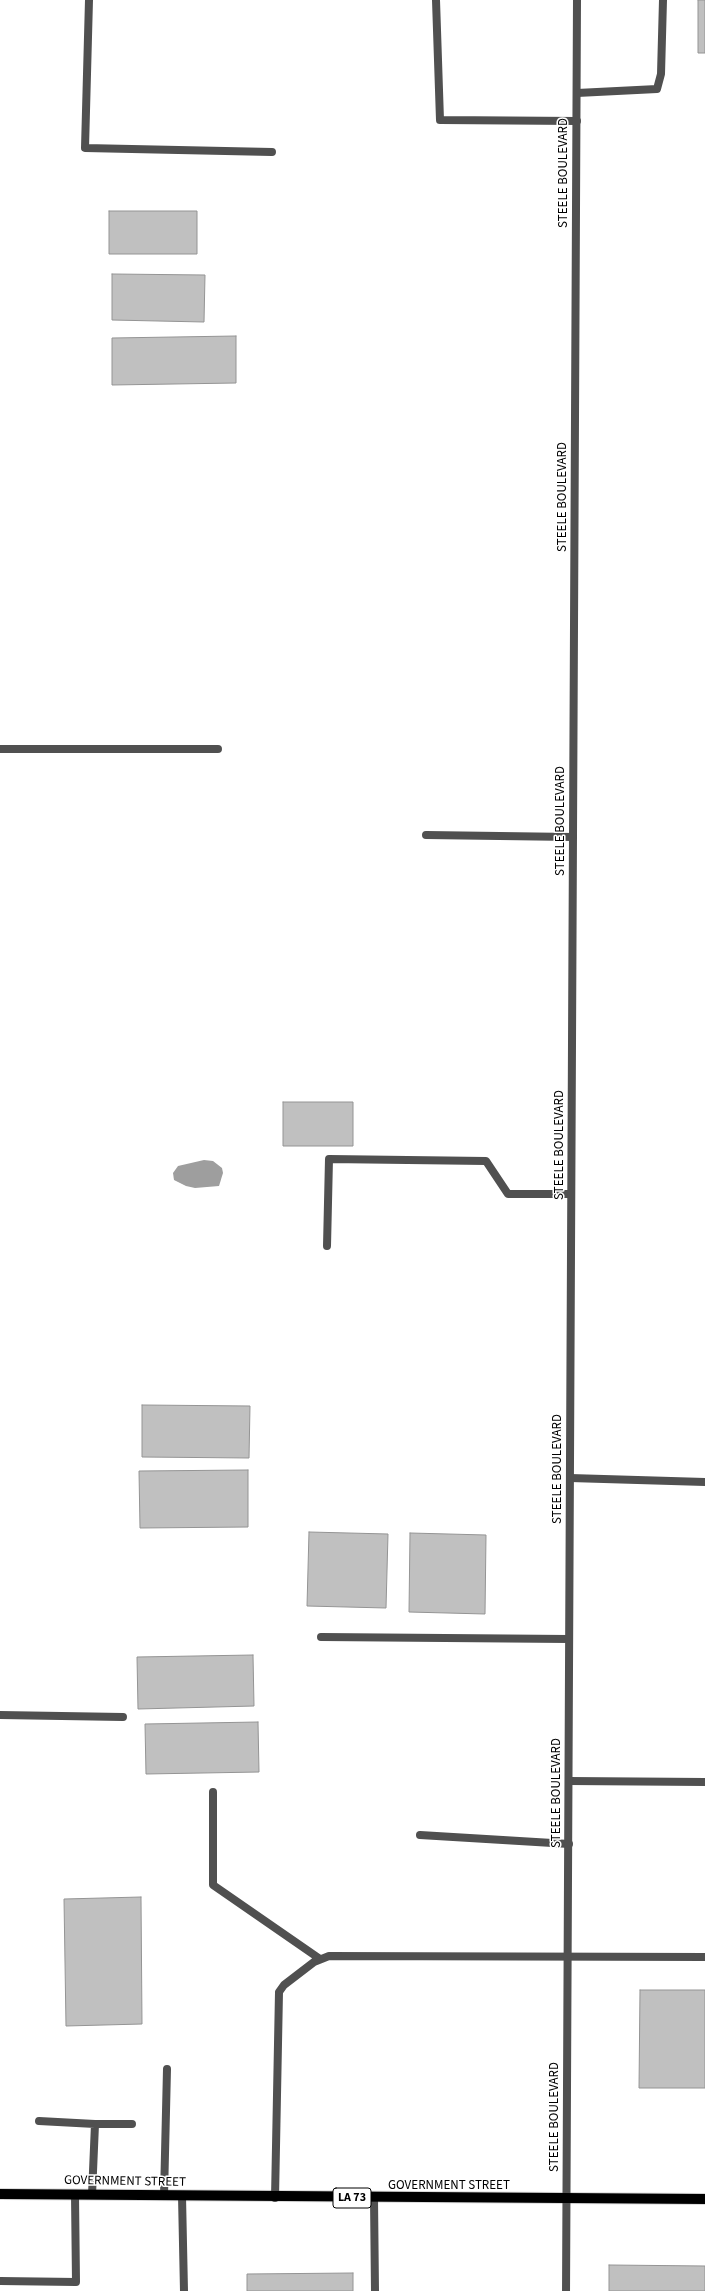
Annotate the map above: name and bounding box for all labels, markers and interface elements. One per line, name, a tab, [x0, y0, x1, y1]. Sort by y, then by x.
street label: STEELE BOULEVARD	[556, 118, 572, 228]
street label: STEELE BOULEVARD	[555, 442, 571, 552]
street label: STEELE BOULEVARD	[553, 766, 569, 876]
street label: STEELE BOULEVARD	[552, 1090, 568, 1200]
street label: STEELE BOULEVARD	[550, 1414, 566, 1524]
street label: STEELE BOULEVARD	[549, 1738, 565, 1848]
street label: STEELE BOULEVARD	[547, 2062, 563, 2172]
street label: GOVERNMENT STREET	[64, 2173, 186, 2191]
street label: GOVERNMENT STREET	[388, 2178, 510, 2194]
road number: LA 73	[333, 2188, 371, 2208]

